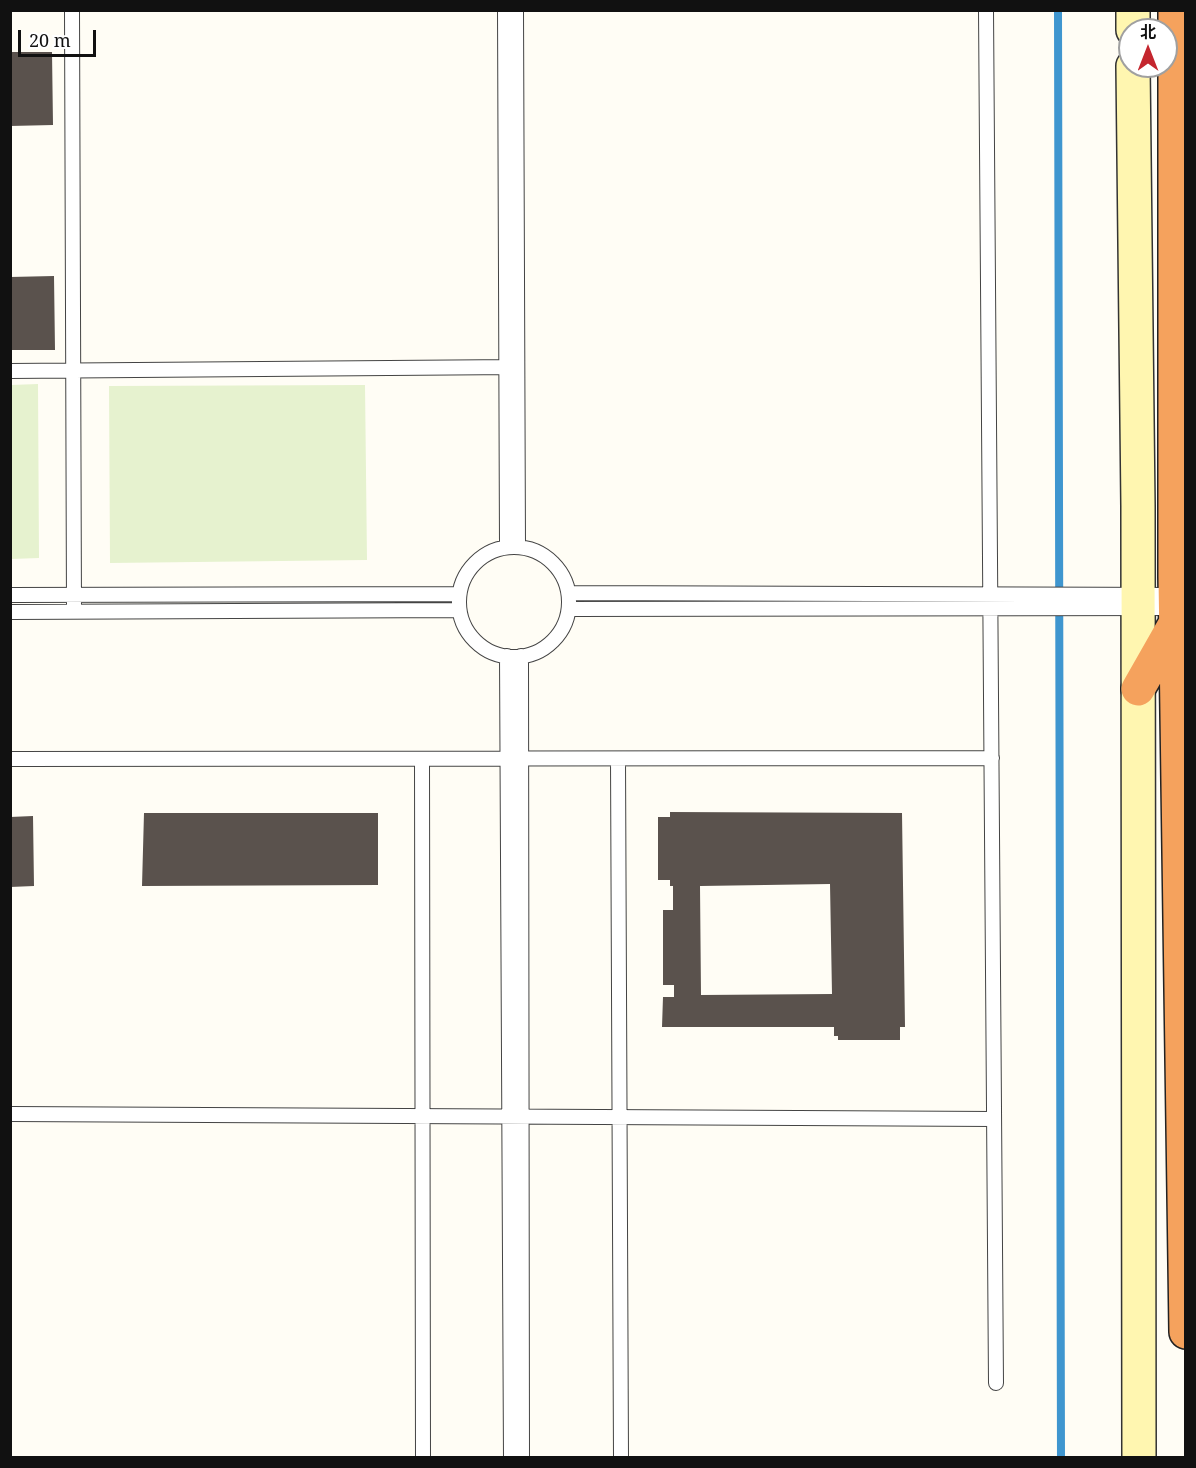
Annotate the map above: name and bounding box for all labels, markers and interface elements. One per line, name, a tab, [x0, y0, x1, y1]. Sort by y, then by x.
scale bar	[21, 18, 99, 56]
north arrow	[1118, 18, 1178, 78]
text: 北	[1140, 21, 1156, 43]
text: 20 m	[29, 28, 71, 52]

